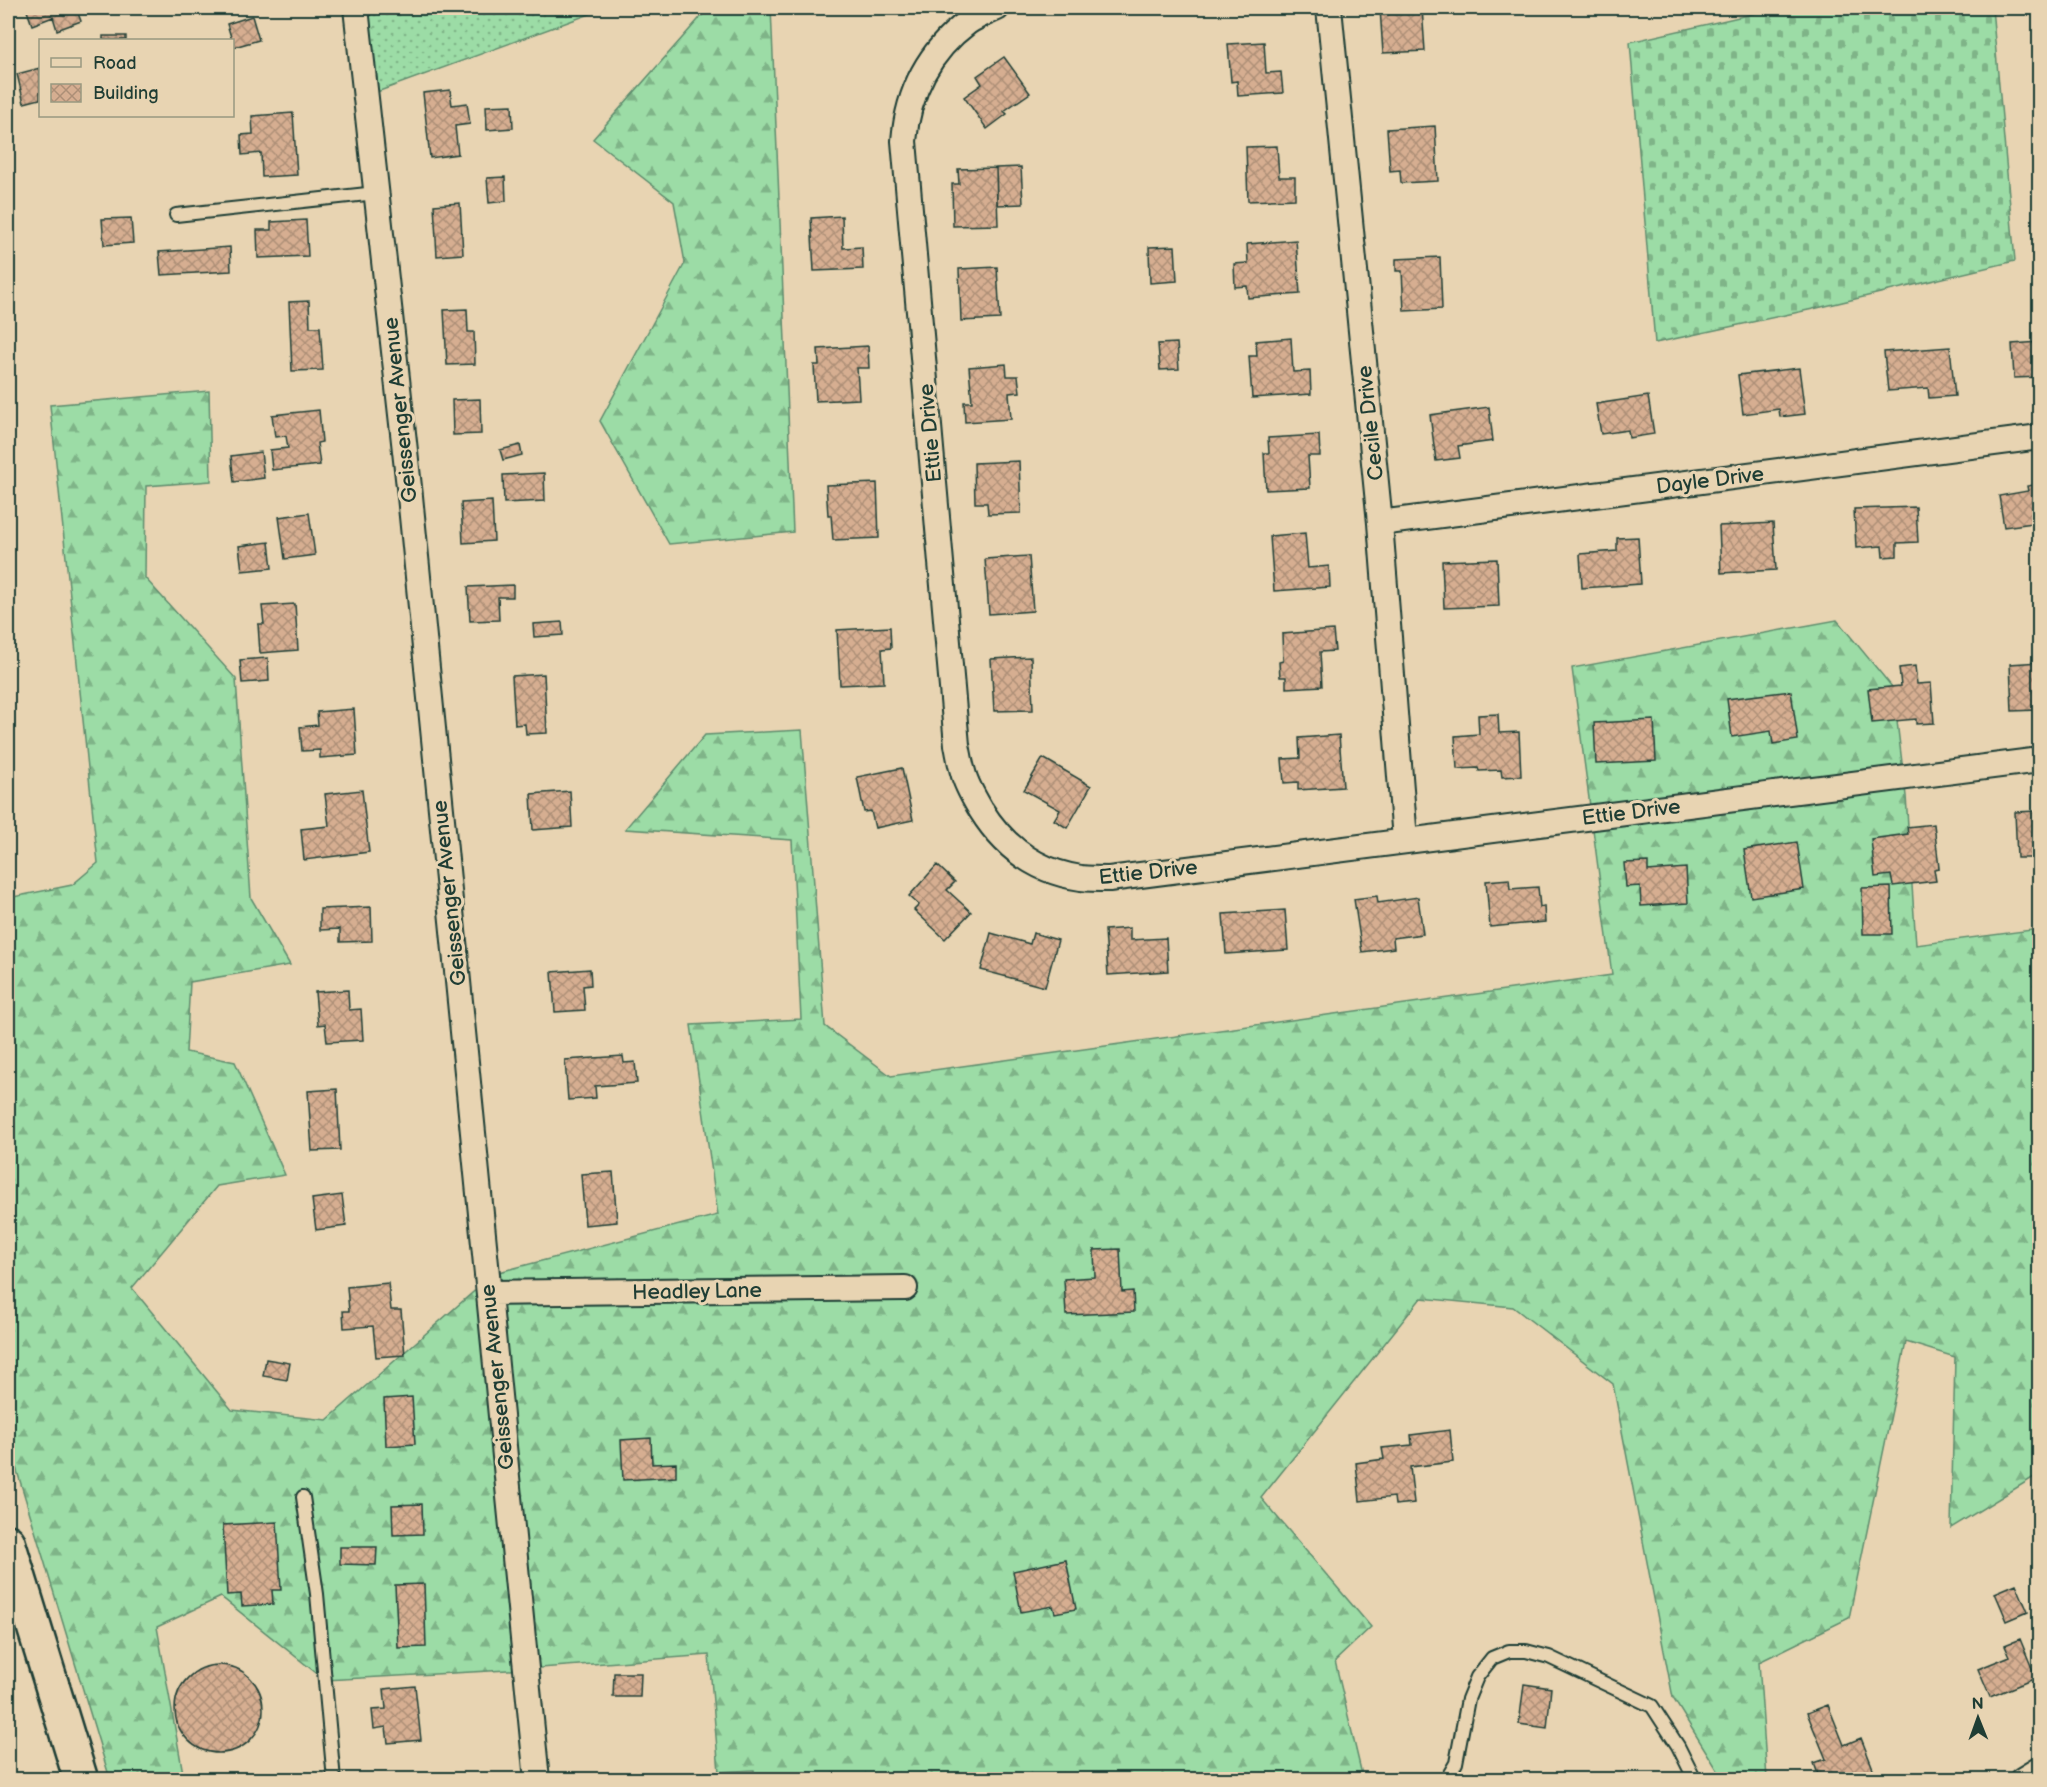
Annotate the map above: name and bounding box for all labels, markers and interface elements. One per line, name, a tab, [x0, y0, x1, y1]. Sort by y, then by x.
legend	[39, 39, 234, 117]
text: Road	[93, 53, 137, 74]
text: Building	[93, 83, 159, 104]
street label: Geissenger Avenue	[378, 316, 423, 504]
street label: Cecile Drive	[1352, 364, 1389, 482]
street label: Ettie Drive	[914, 382, 947, 483]
street label: Dayle Drive	[1655, 461, 1765, 500]
street label: Ettie Drive	[1580, 794, 1682, 831]
street label: Geissenger Avenue	[427, 799, 472, 987]
street label: Ettie Drive	[1097, 855, 1199, 890]
street label: Headley Lane	[632, 1278, 762, 1305]
street label: Geissenger Avenue	[475, 1283, 520, 1471]
north arrow	[1948, 1688, 2008, 1748]
text: N	[1972, 1695, 1984, 1714]

